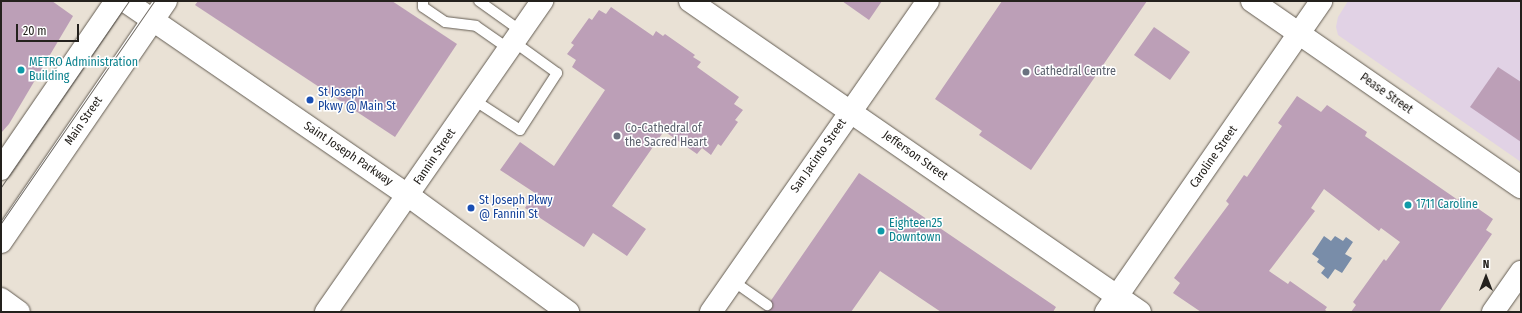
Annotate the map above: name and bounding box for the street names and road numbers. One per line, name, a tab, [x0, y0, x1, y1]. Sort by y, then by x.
street label: Pease Street	[1357, 71, 1415, 117]
street label: Main Street	[62, 94, 106, 148]
street label: San Jacinto Street	[788, 116, 850, 196]
street label: Saint Joseph Parkway	[301, 119, 395, 189]
street label: Caroline Street	[1187, 123, 1241, 191]
street label: Fannin Street	[411, 126, 459, 188]
street label: Jefferson Street	[880, 128, 950, 184]

